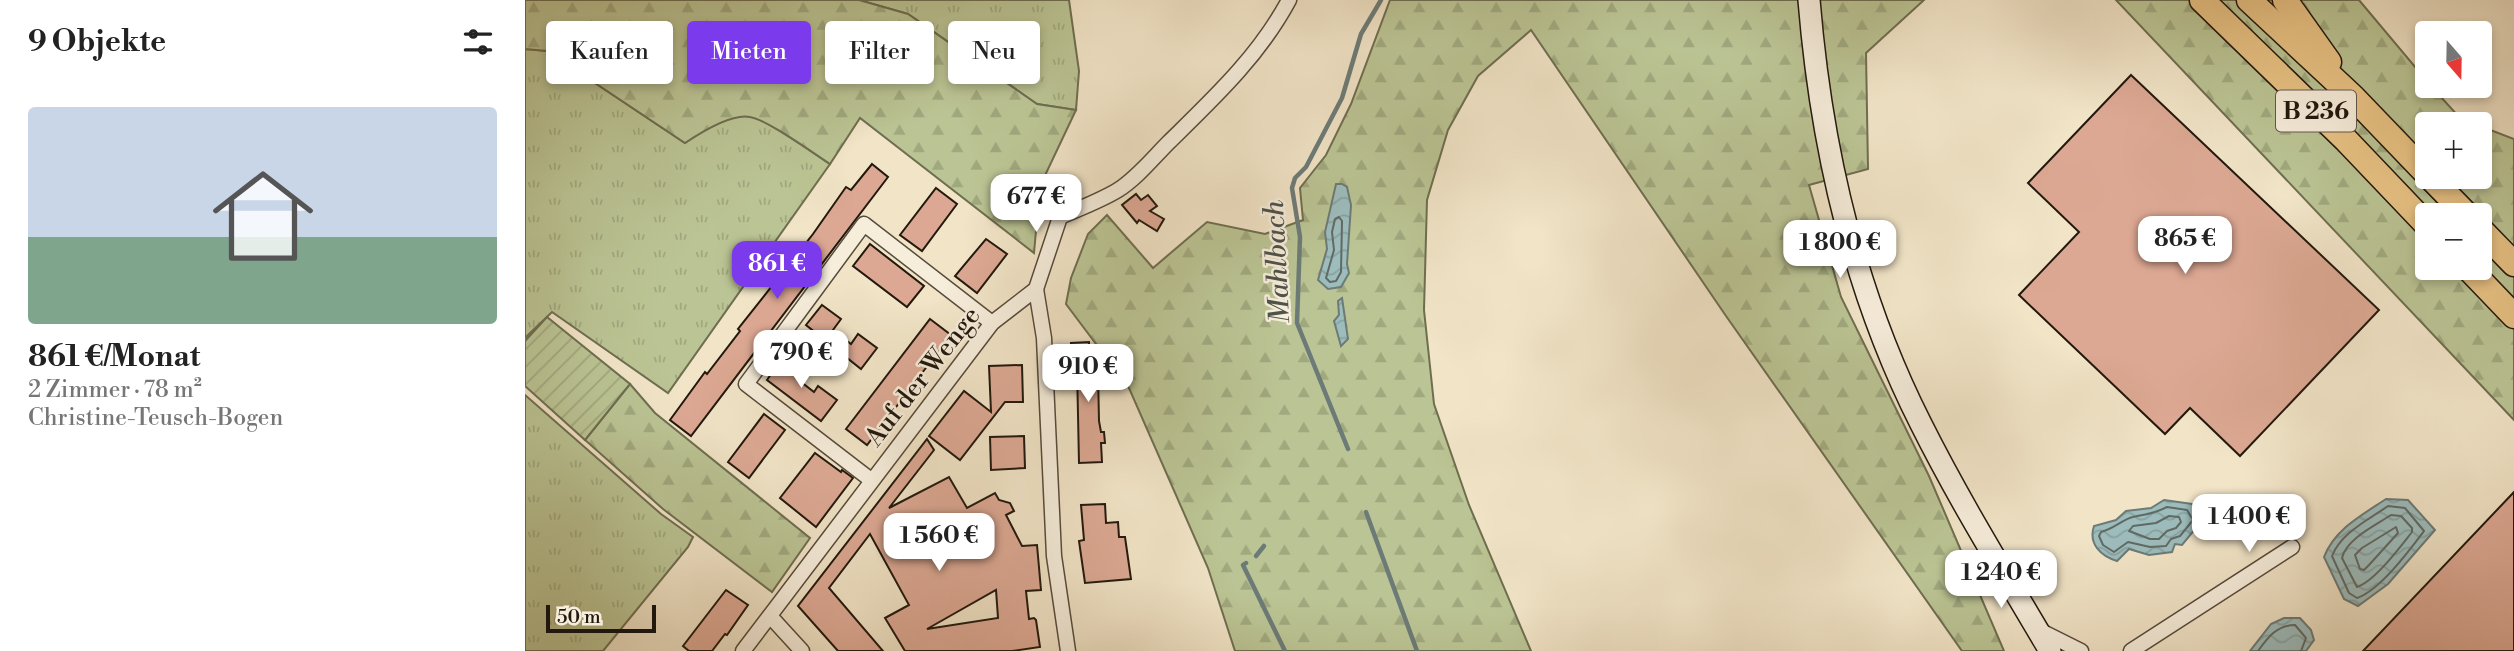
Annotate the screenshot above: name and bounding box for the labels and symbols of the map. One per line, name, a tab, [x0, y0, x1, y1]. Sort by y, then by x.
north arrow	[2415, 21, 2492, 98]
road number: B 236	[2276, 90, 2356, 132]
pin: 677 €	[987, 174, 1085, 234]
water label: Mahlbach	[1257, 199, 1298, 324]
pin: 865 €	[2136, 216, 2234, 276]
pin: 1 800 €	[1775, 220, 1905, 280]
pin: 861 €	[728, 242, 826, 301]
street label: Auf der Wenge	[858, 300, 987, 454]
pin: 790 €	[752, 330, 850, 390]
pin: 910 €	[1039, 344, 1137, 404]
pin: 1 400 €	[2184, 494, 2314, 554]
pin: 1 560 €	[874, 514, 1004, 573]
pin: 1 240 €	[1936, 550, 2066, 610]
scale bar	[546, 602, 656, 634]

